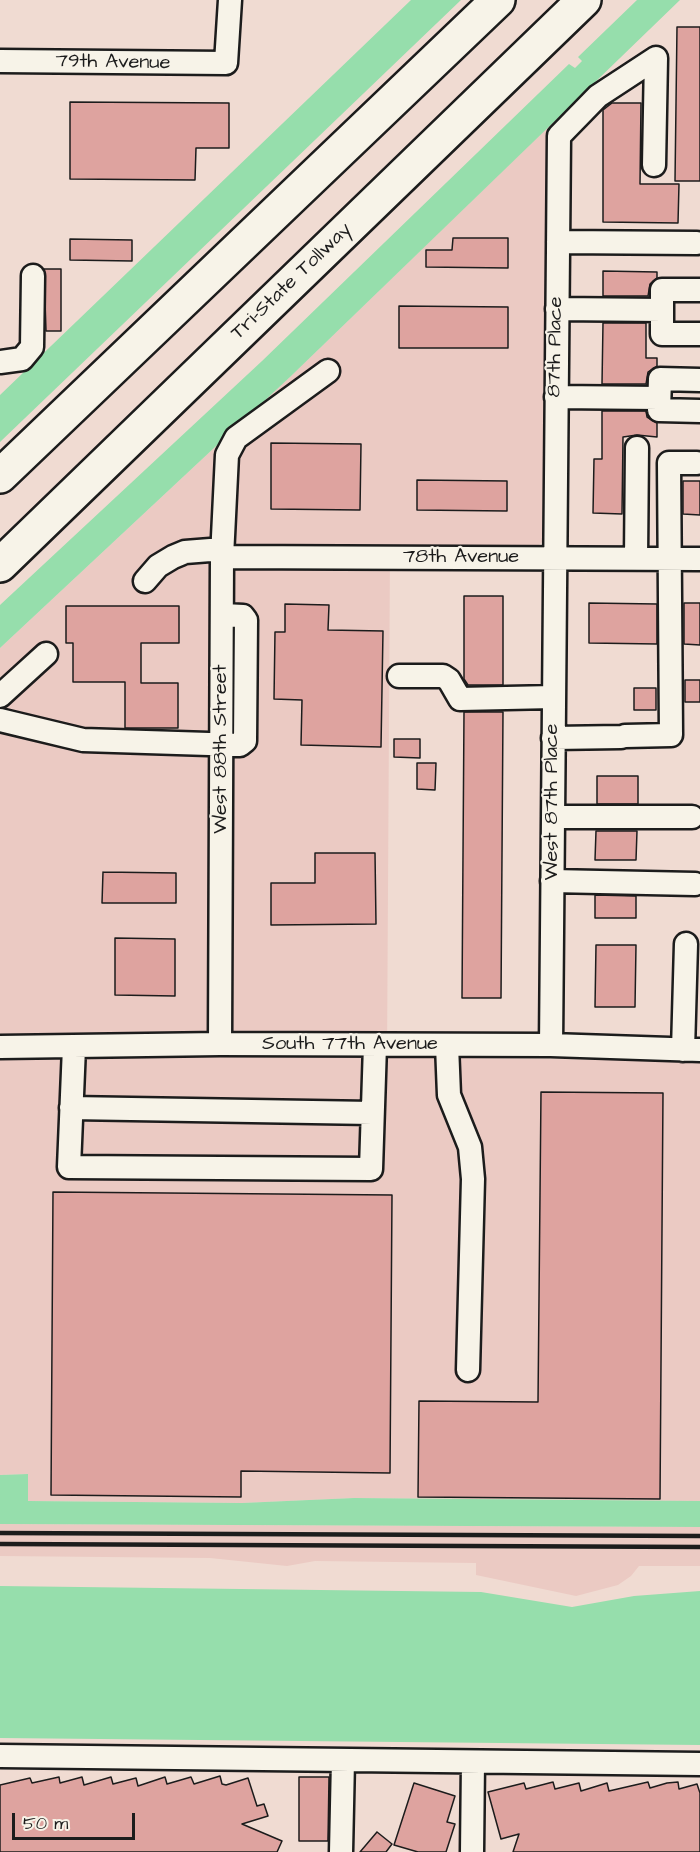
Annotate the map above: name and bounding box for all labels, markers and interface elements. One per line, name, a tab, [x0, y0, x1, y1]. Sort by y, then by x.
street label: 79th Avenue	[55, 50, 171, 76]
street label: Tri-State Tollway	[227, 218, 357, 346]
street label: 87th Place	[543, 296, 569, 398]
street label: 78th Avenue	[403, 546, 519, 570]
street label: West 88th Street	[210, 664, 234, 834]
street label: West 87th Place	[541, 724, 565, 880]
street label: South 77th Avenue	[262, 1033, 438, 1057]
scale bar	[15, 1801, 138, 1839]
text: 50 m	[23, 1811, 68, 1836]

